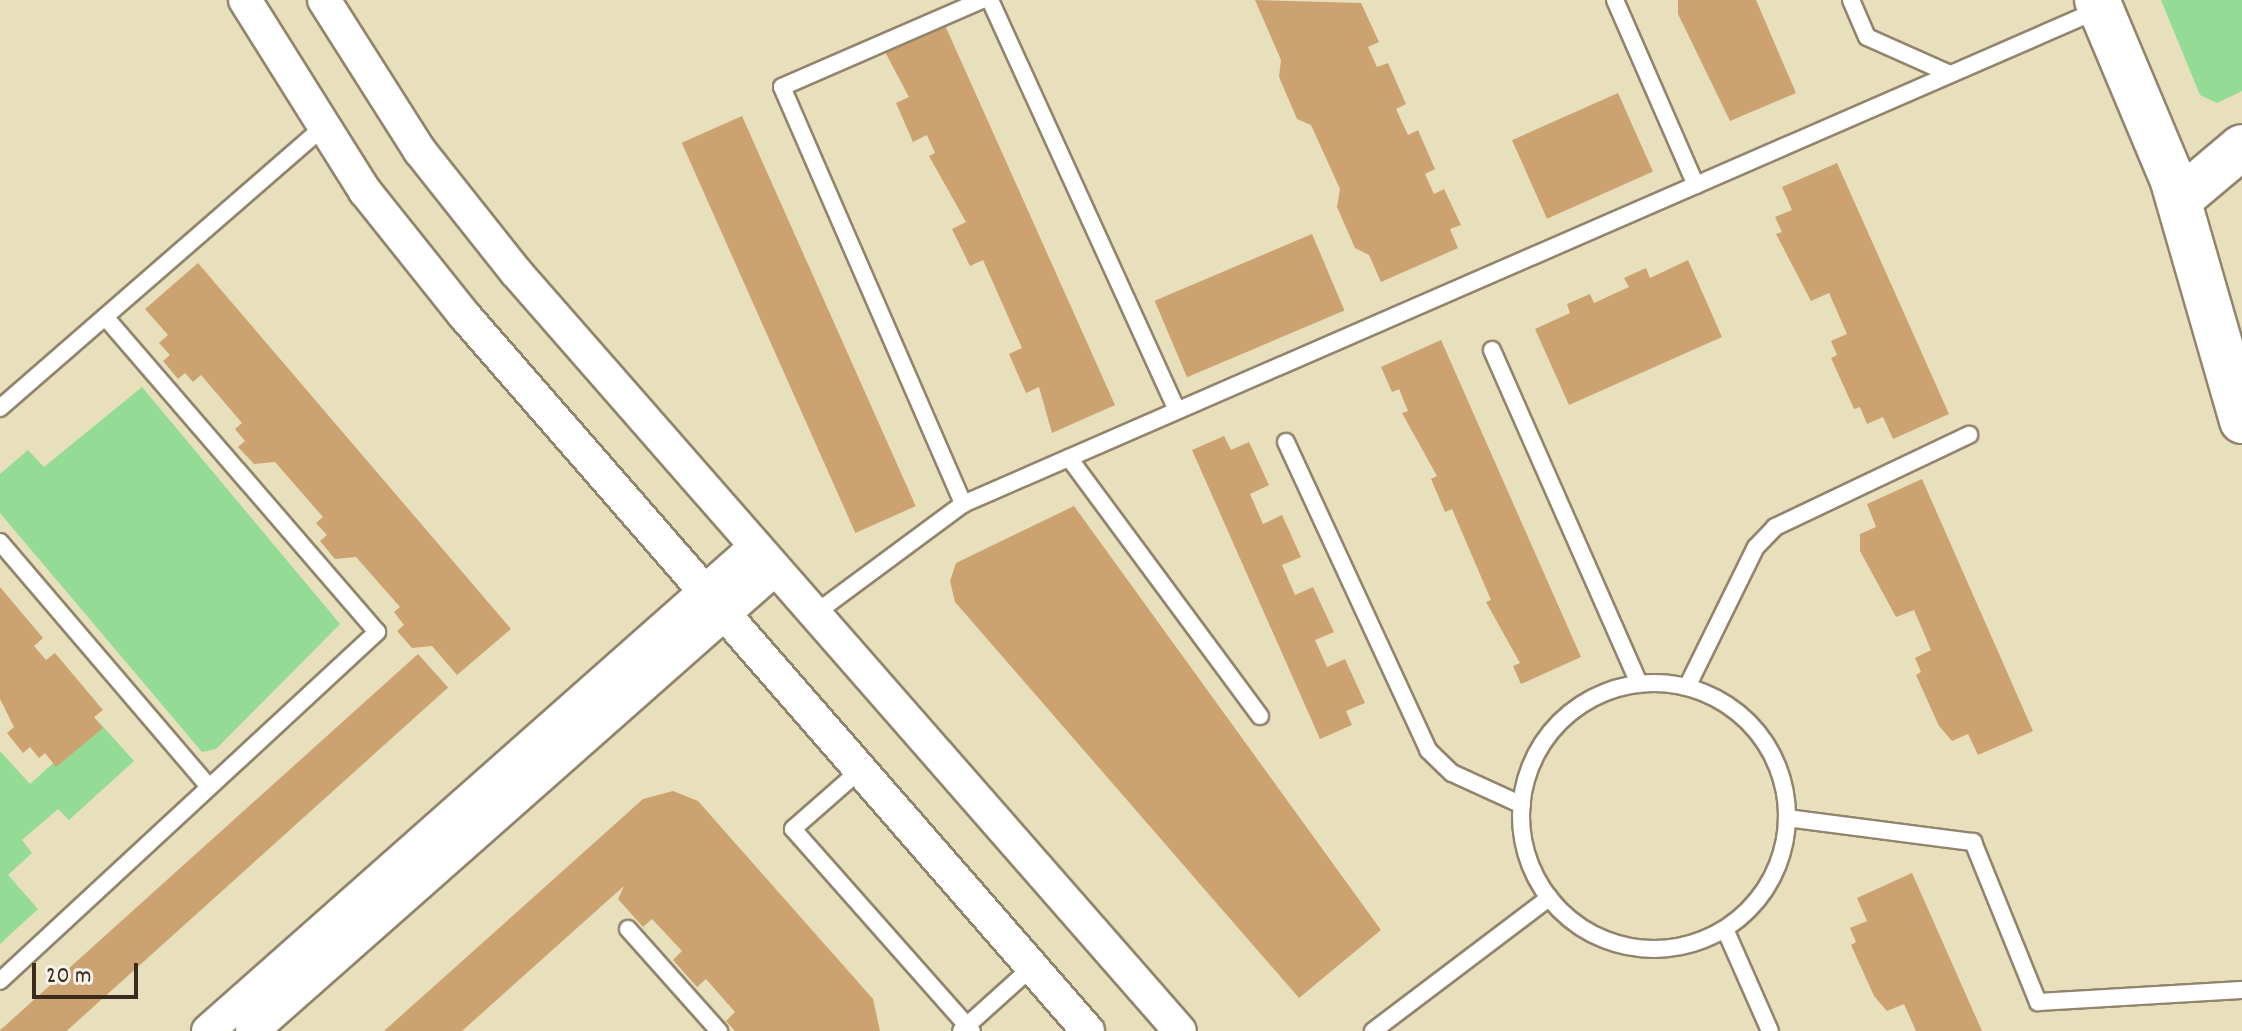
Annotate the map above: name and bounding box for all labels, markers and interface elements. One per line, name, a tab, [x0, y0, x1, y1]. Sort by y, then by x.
scale bar	[36, 947, 142, 997]
text: 20 m	[46, 960, 92, 994]

